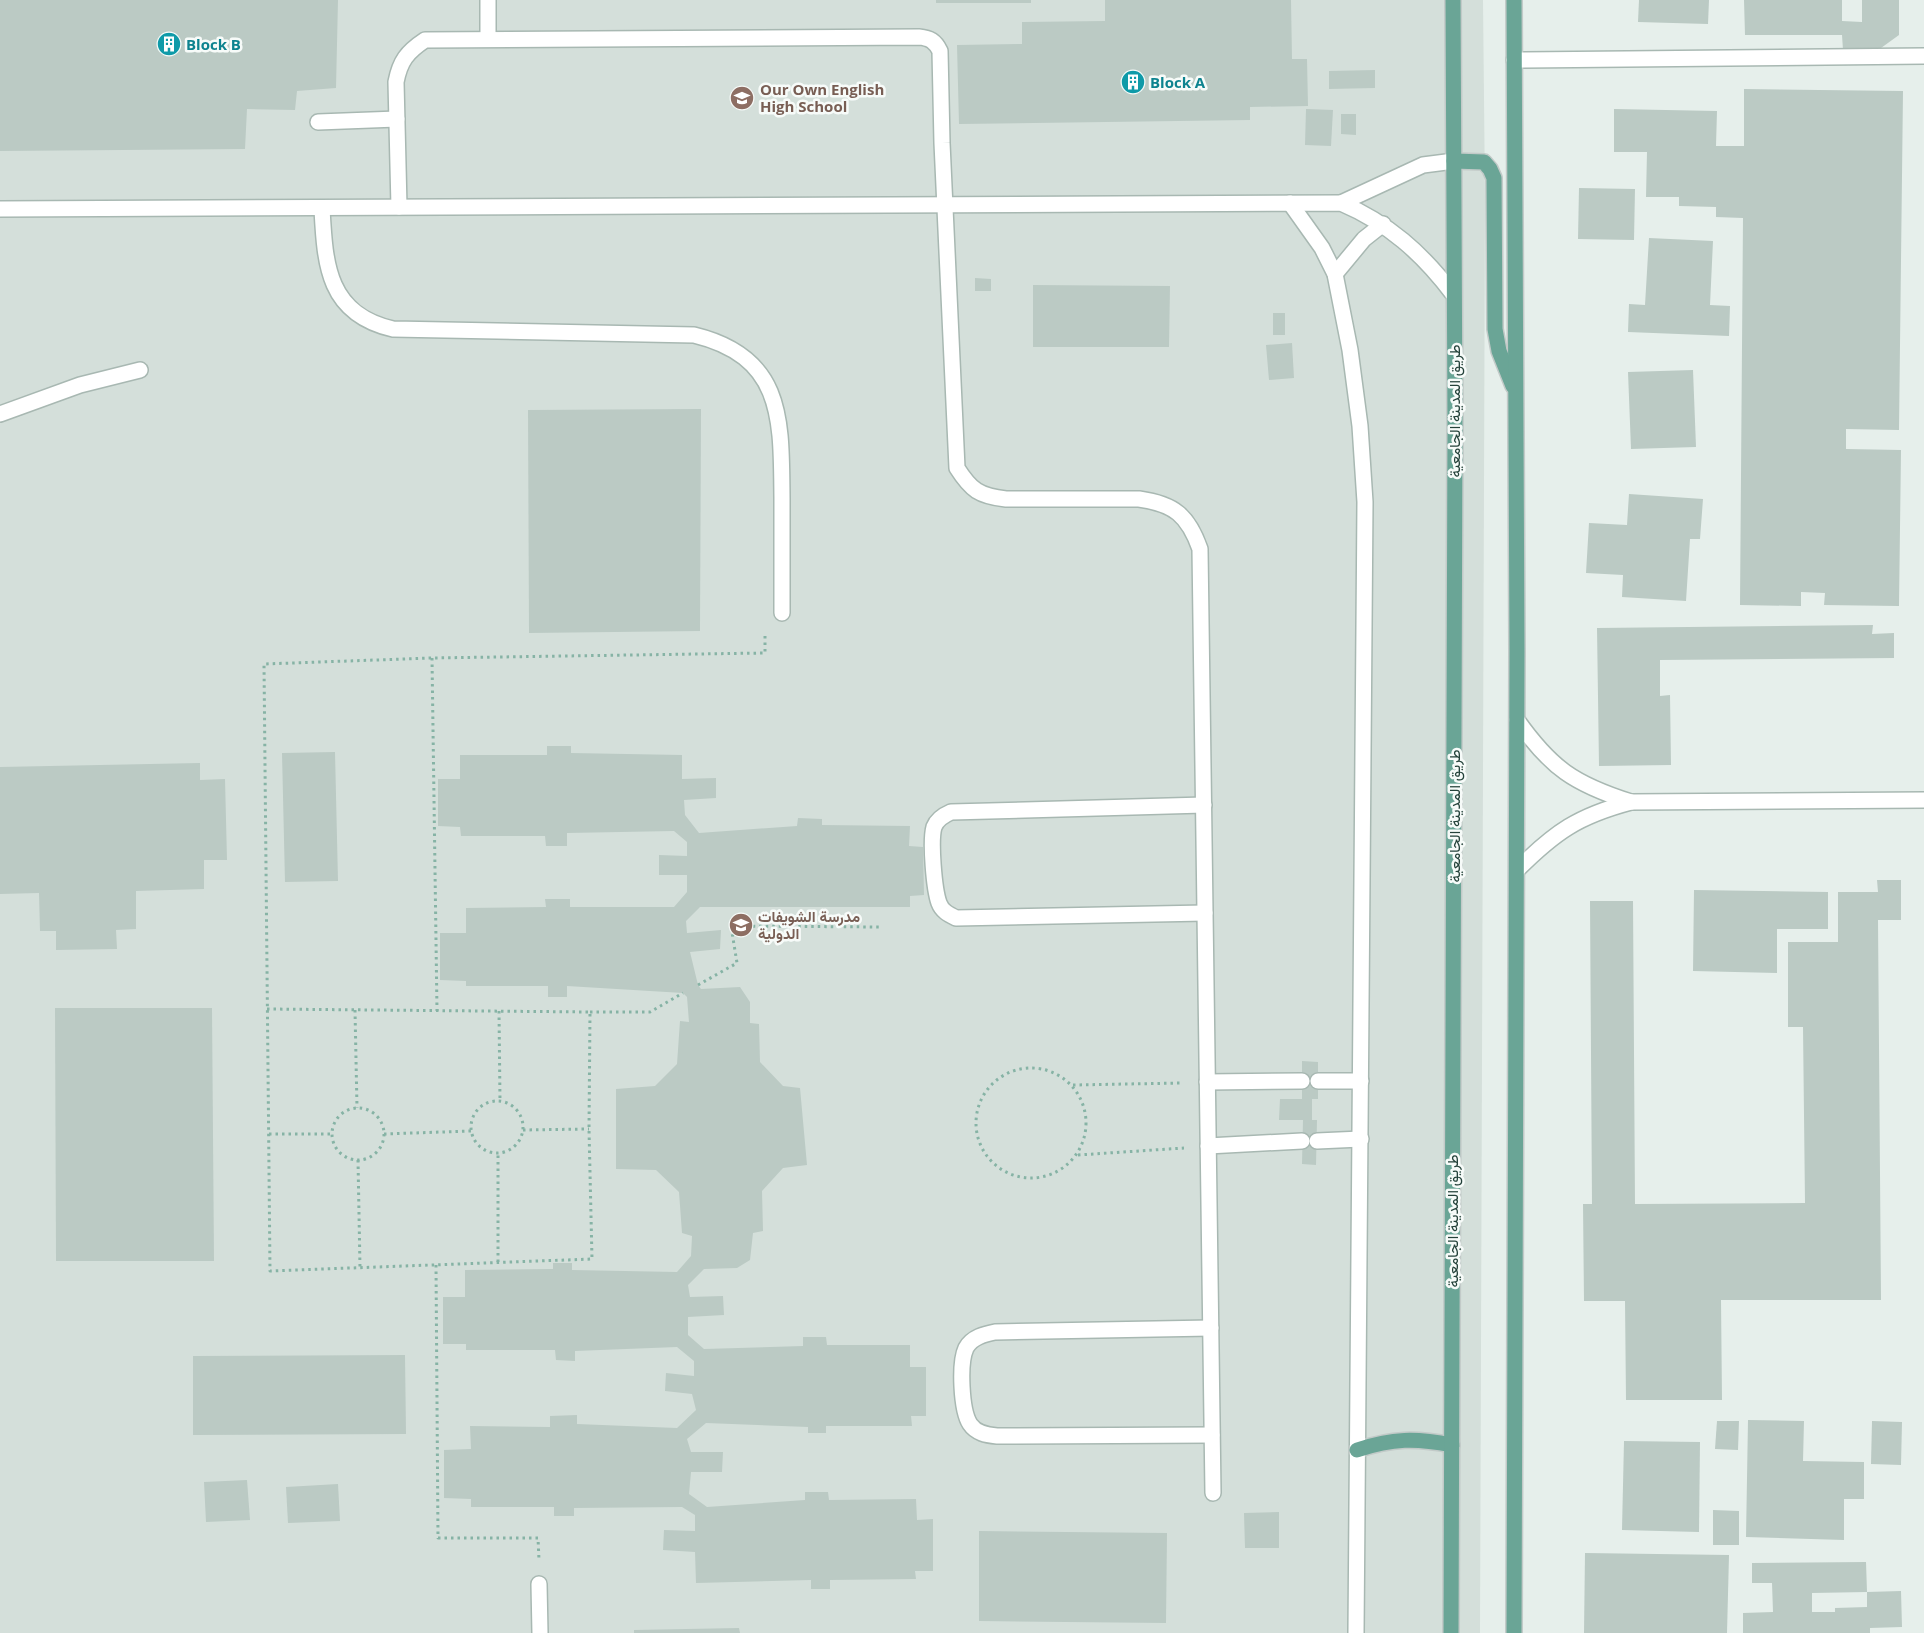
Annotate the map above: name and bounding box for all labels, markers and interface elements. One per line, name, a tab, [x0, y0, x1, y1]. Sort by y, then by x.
building icon: Block B	[156, 31, 182, 57]
place label: Block B	[186, 34, 241, 54]
building icon: Block A	[1120, 69, 1146, 95]
place label: Block A	[1150, 72, 1206, 92]
place label: Our Own English High School	[760, 79, 884, 116]
school or university icon: Our Own English High School	[729, 85, 755, 111]
street label: طريق المدينة الجامعية	[1444, 344, 1465, 478]
street label: طريق المدينة الجامعية	[1444, 749, 1465, 883]
place label: مدرسة الشويفات الدولية	[758, 906, 860, 943]
school or university icon: مدرسة الشويفات الدولية	[728, 912, 754, 938]
street label: طريق المدينة الجامعية	[1442, 1154, 1463, 1288]

